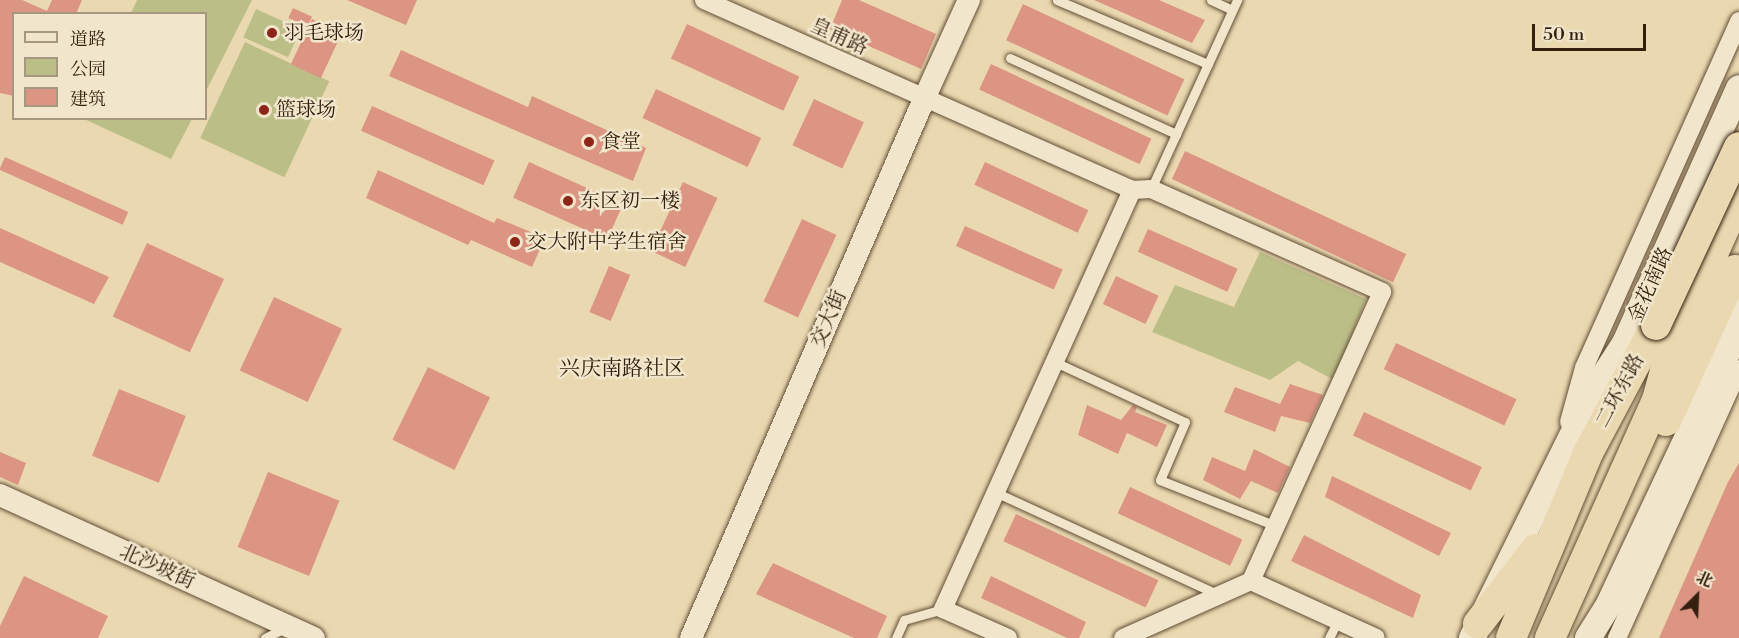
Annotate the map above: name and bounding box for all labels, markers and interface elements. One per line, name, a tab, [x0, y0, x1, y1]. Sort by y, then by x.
legend	[12, 12, 207, 120]
scale bar	[1535, 12, 1649, 50]
street label: 皇甫路	[807, 14, 871, 60]
place label: 羽毛球场	[284, 21, 364, 45]
text: 50 m	[1543, 23, 1584, 46]
marker: 羽毛球场	[265, 26, 279, 40]
text: 道路	[70, 28, 106, 51]
text: 公园	[70, 58, 106, 81]
text: 建筑	[70, 88, 106, 111]
place label: 篮球场	[276, 98, 336, 122]
marker: 篮球场	[257, 103, 271, 117]
place label: 食堂	[601, 130, 641, 154]
marker: 食堂	[582, 135, 596, 149]
place label: 东区初一楼	[580, 189, 680, 213]
marker: 东区初一楼	[561, 194, 575, 208]
place label: 交大附中学生宿舍	[527, 230, 687, 254]
marker: 交大附中学生宿舍	[508, 235, 522, 249]
street label: 金花南路	[1624, 244, 1678, 326]
street label: 交大街	[806, 287, 852, 351]
street label: 二环东路	[1591, 350, 1649, 432]
district label: 兴庆南路社区	[559, 356, 685, 382]
street label: 北沙坡街	[116, 540, 198, 594]
north arrow	[1667, 566, 1727, 626]
text: 北	[1693, 567, 1716, 592]

